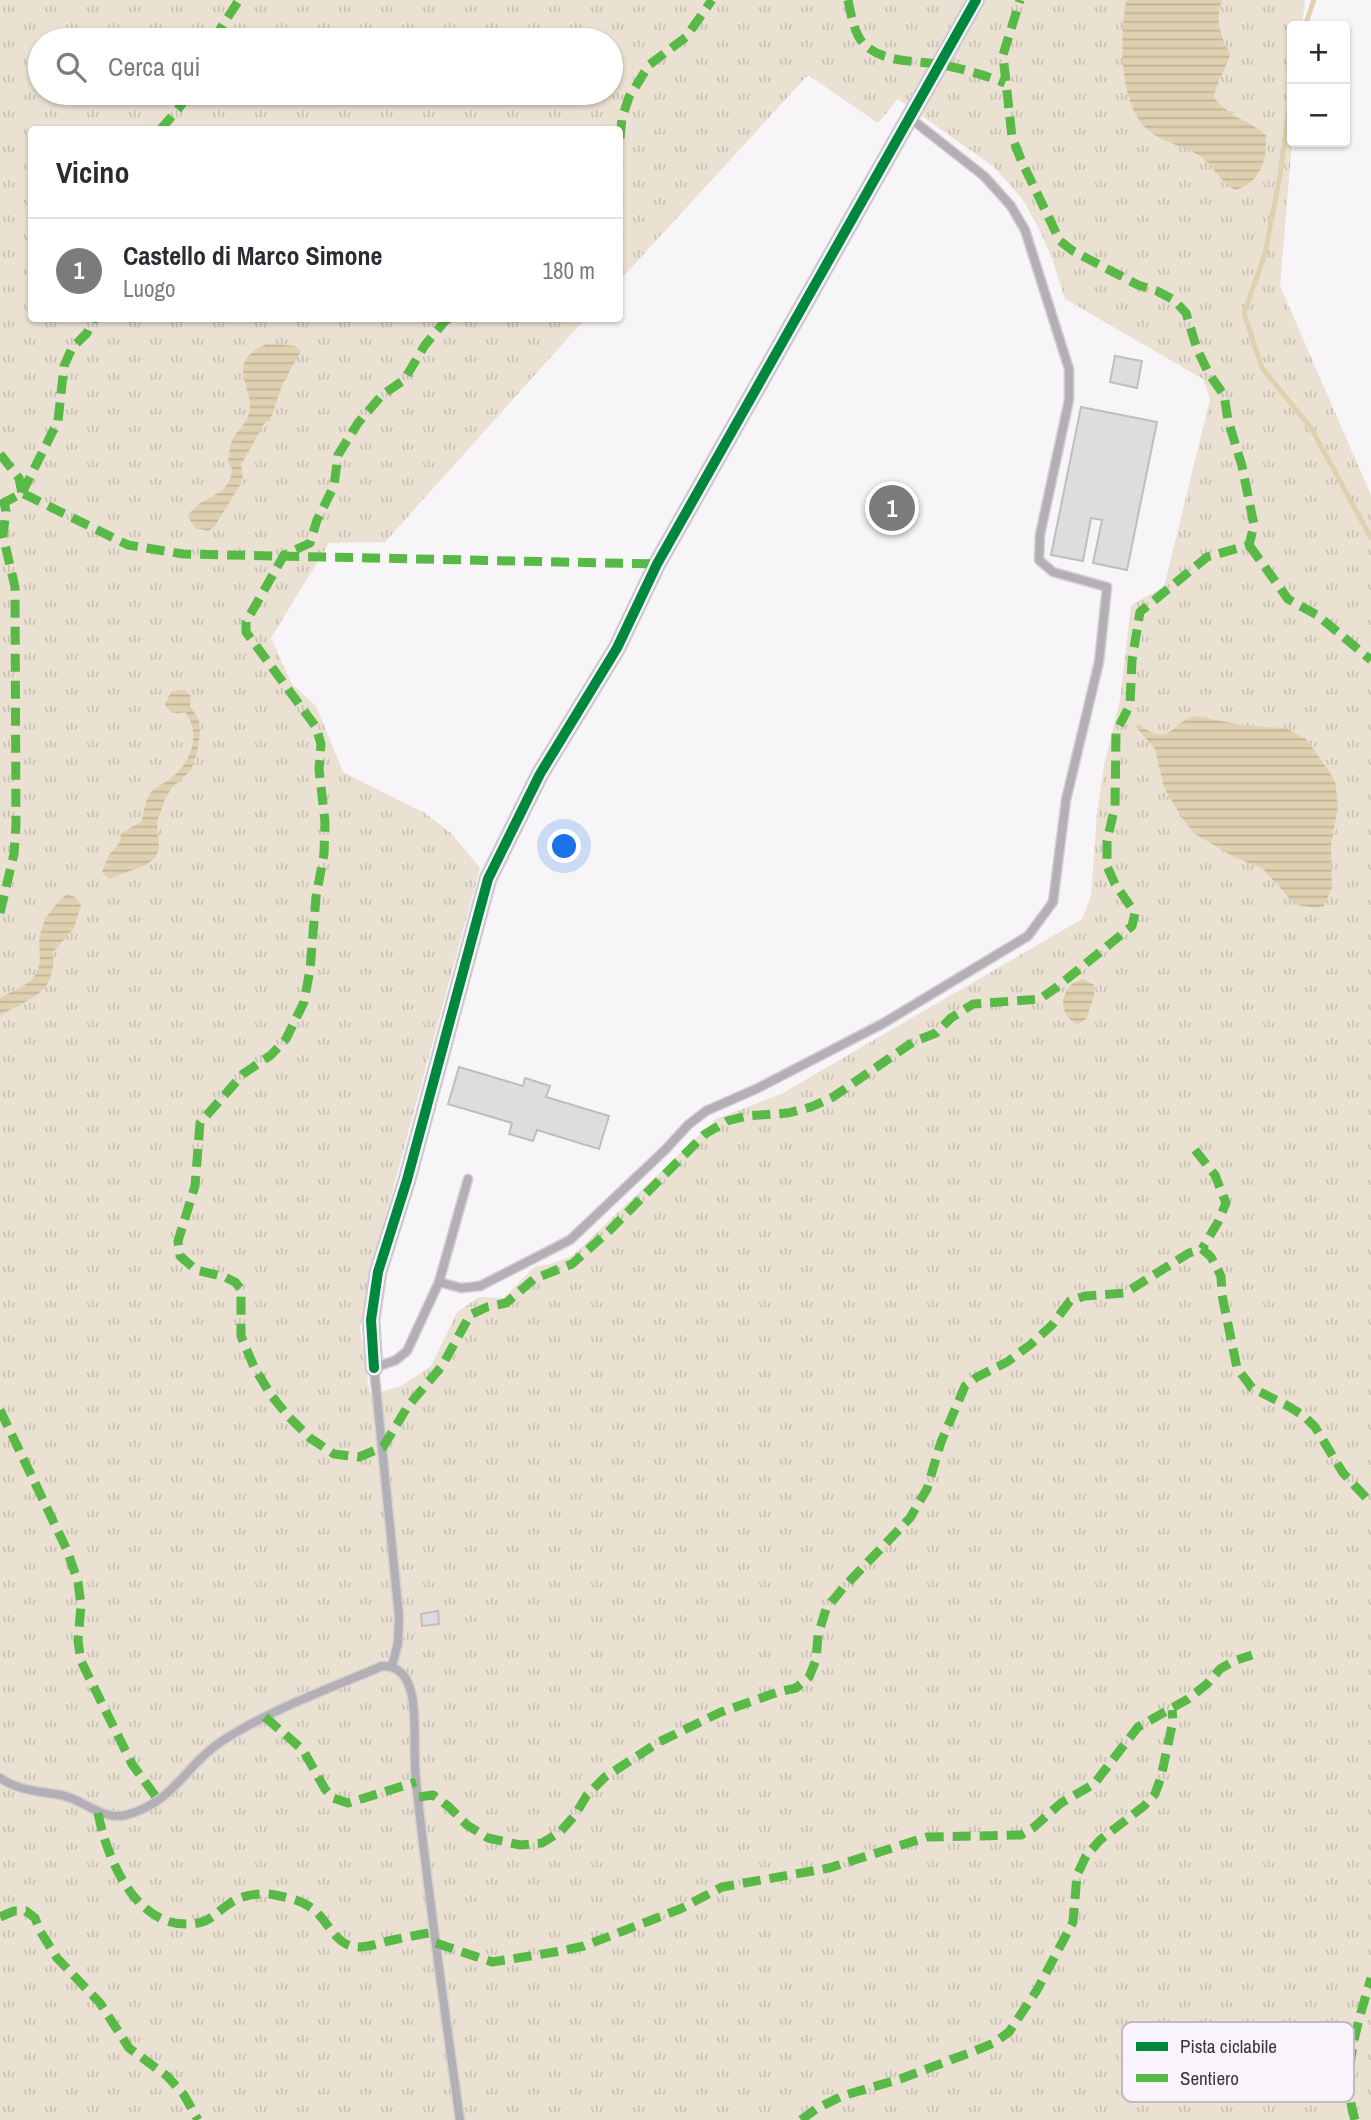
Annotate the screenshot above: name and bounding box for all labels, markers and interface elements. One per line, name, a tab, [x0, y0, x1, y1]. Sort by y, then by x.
map controls	[1287, 21, 1350, 147]
button: +	[1287, 21, 1350, 84]
search box	[28, 28, 623, 105]
icon: search	[52, 48, 90, 86]
text: Cerca qui	[108, 49, 200, 84]
button: −	[1287, 84, 1350, 147]
text: Vicino	[56, 152, 129, 192]
text: Castello di Marco Simone	[123, 238, 382, 273]
text: 1	[74, 255, 84, 286]
text: 180 m	[543, 255, 595, 286]
text: Luogo	[123, 273, 175, 304]
pin: 1	[869, 482, 915, 534]
your location	[547, 829, 581, 863]
legend	[1122, 2022, 1354, 2102]
text: Pista ciclabile	[1180, 2033, 1277, 2059]
text: Sentiero	[1180, 2065, 1239, 2091]

